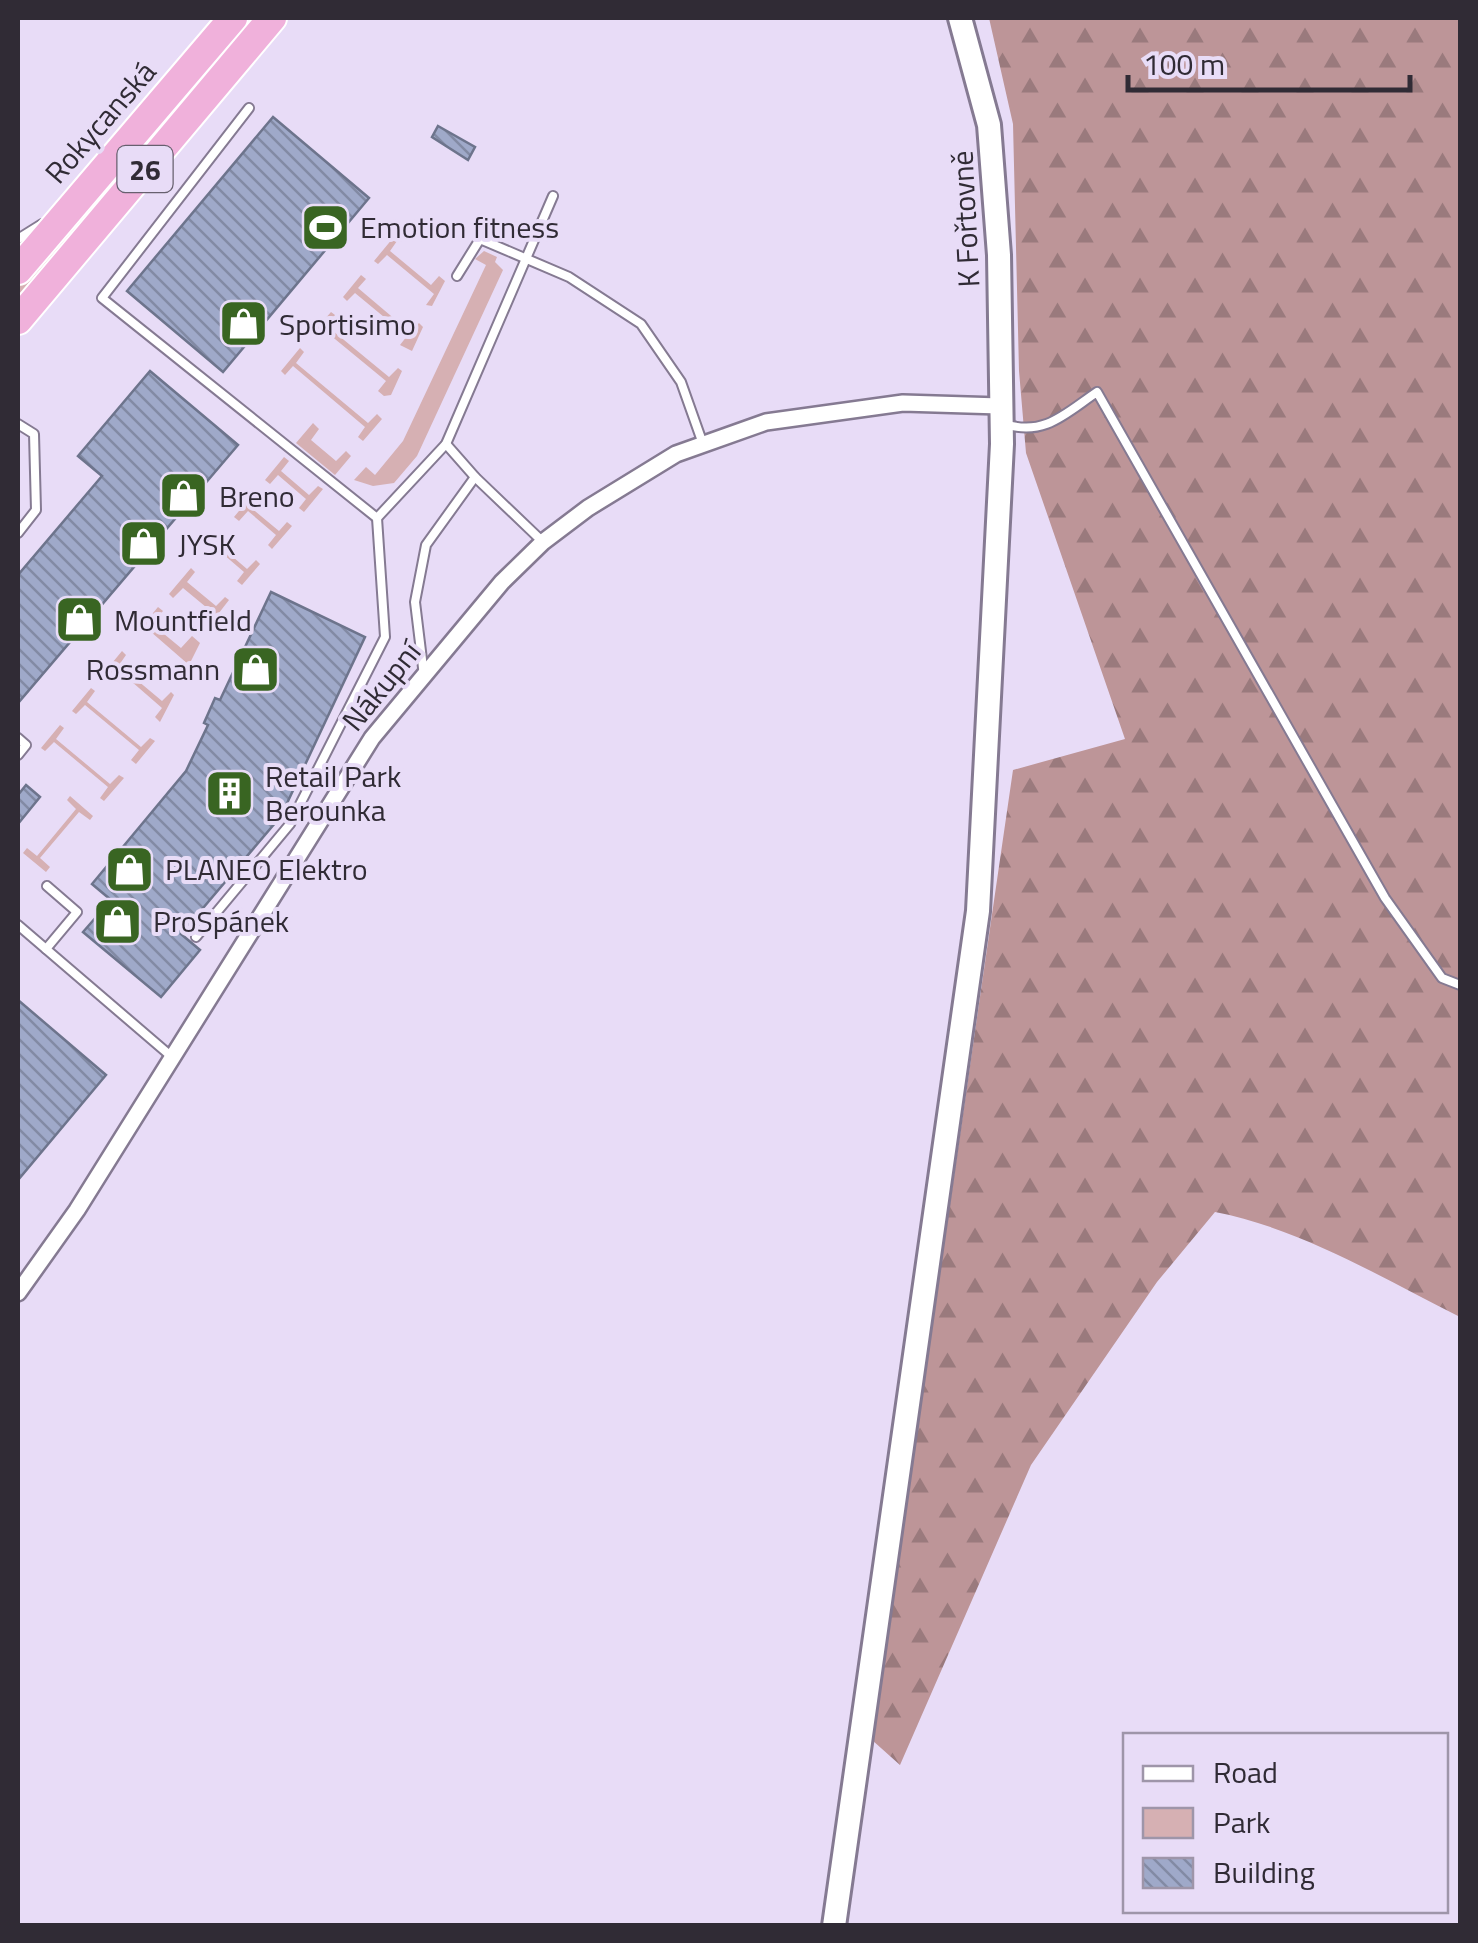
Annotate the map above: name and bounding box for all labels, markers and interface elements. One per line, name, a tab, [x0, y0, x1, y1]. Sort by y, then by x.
scale bar	[1128, 30, 1410, 92]
text: 100 m	[1143, 41, 1225, 87]
street label: Rokycanská	[33, 50, 167, 194]
road number: 26	[118, 146, 172, 192]
street label: K Fořtovně	[938, 149, 992, 289]
sports icon: Emotion fitness	[299, 201, 351, 253]
place label: Emotion fitness	[360, 204, 559, 250]
shop icon: Sportisimo	[218, 298, 270, 350]
place label: Sportisimo	[279, 301, 416, 347]
shop icon: Breno	[158, 470, 210, 522]
place label: Breno	[219, 473, 295, 519]
shop icon: JYSK	[117, 518, 169, 570]
place label: JYSK	[178, 521, 236, 567]
shop icon: Mountfield	[53, 594, 105, 646]
place label: Mountfield	[114, 597, 252, 643]
street label: Nákupní	[330, 629, 433, 741]
shop icon: Rossmann	[229, 643, 281, 695]
place label: Rossmann	[86, 646, 220, 692]
place label: Retail Park Berounka	[265, 753, 401, 833]
building icon: Retail Park Berounka	[204, 767, 256, 819]
shop icon: PLANEO Elektro	[104, 843, 156, 895]
place label: PLANEO Elektro	[165, 846, 368, 892]
shop icon: ProSpánek	[92, 895, 144, 947]
place label: ProSpánek	[153, 898, 289, 944]
legend	[1123, 1733, 1448, 1913]
text: Road	[1213, 1749, 1278, 1795]
text: Park	[1213, 1799, 1270, 1845]
text: Building	[1213, 1849, 1315, 1895]

